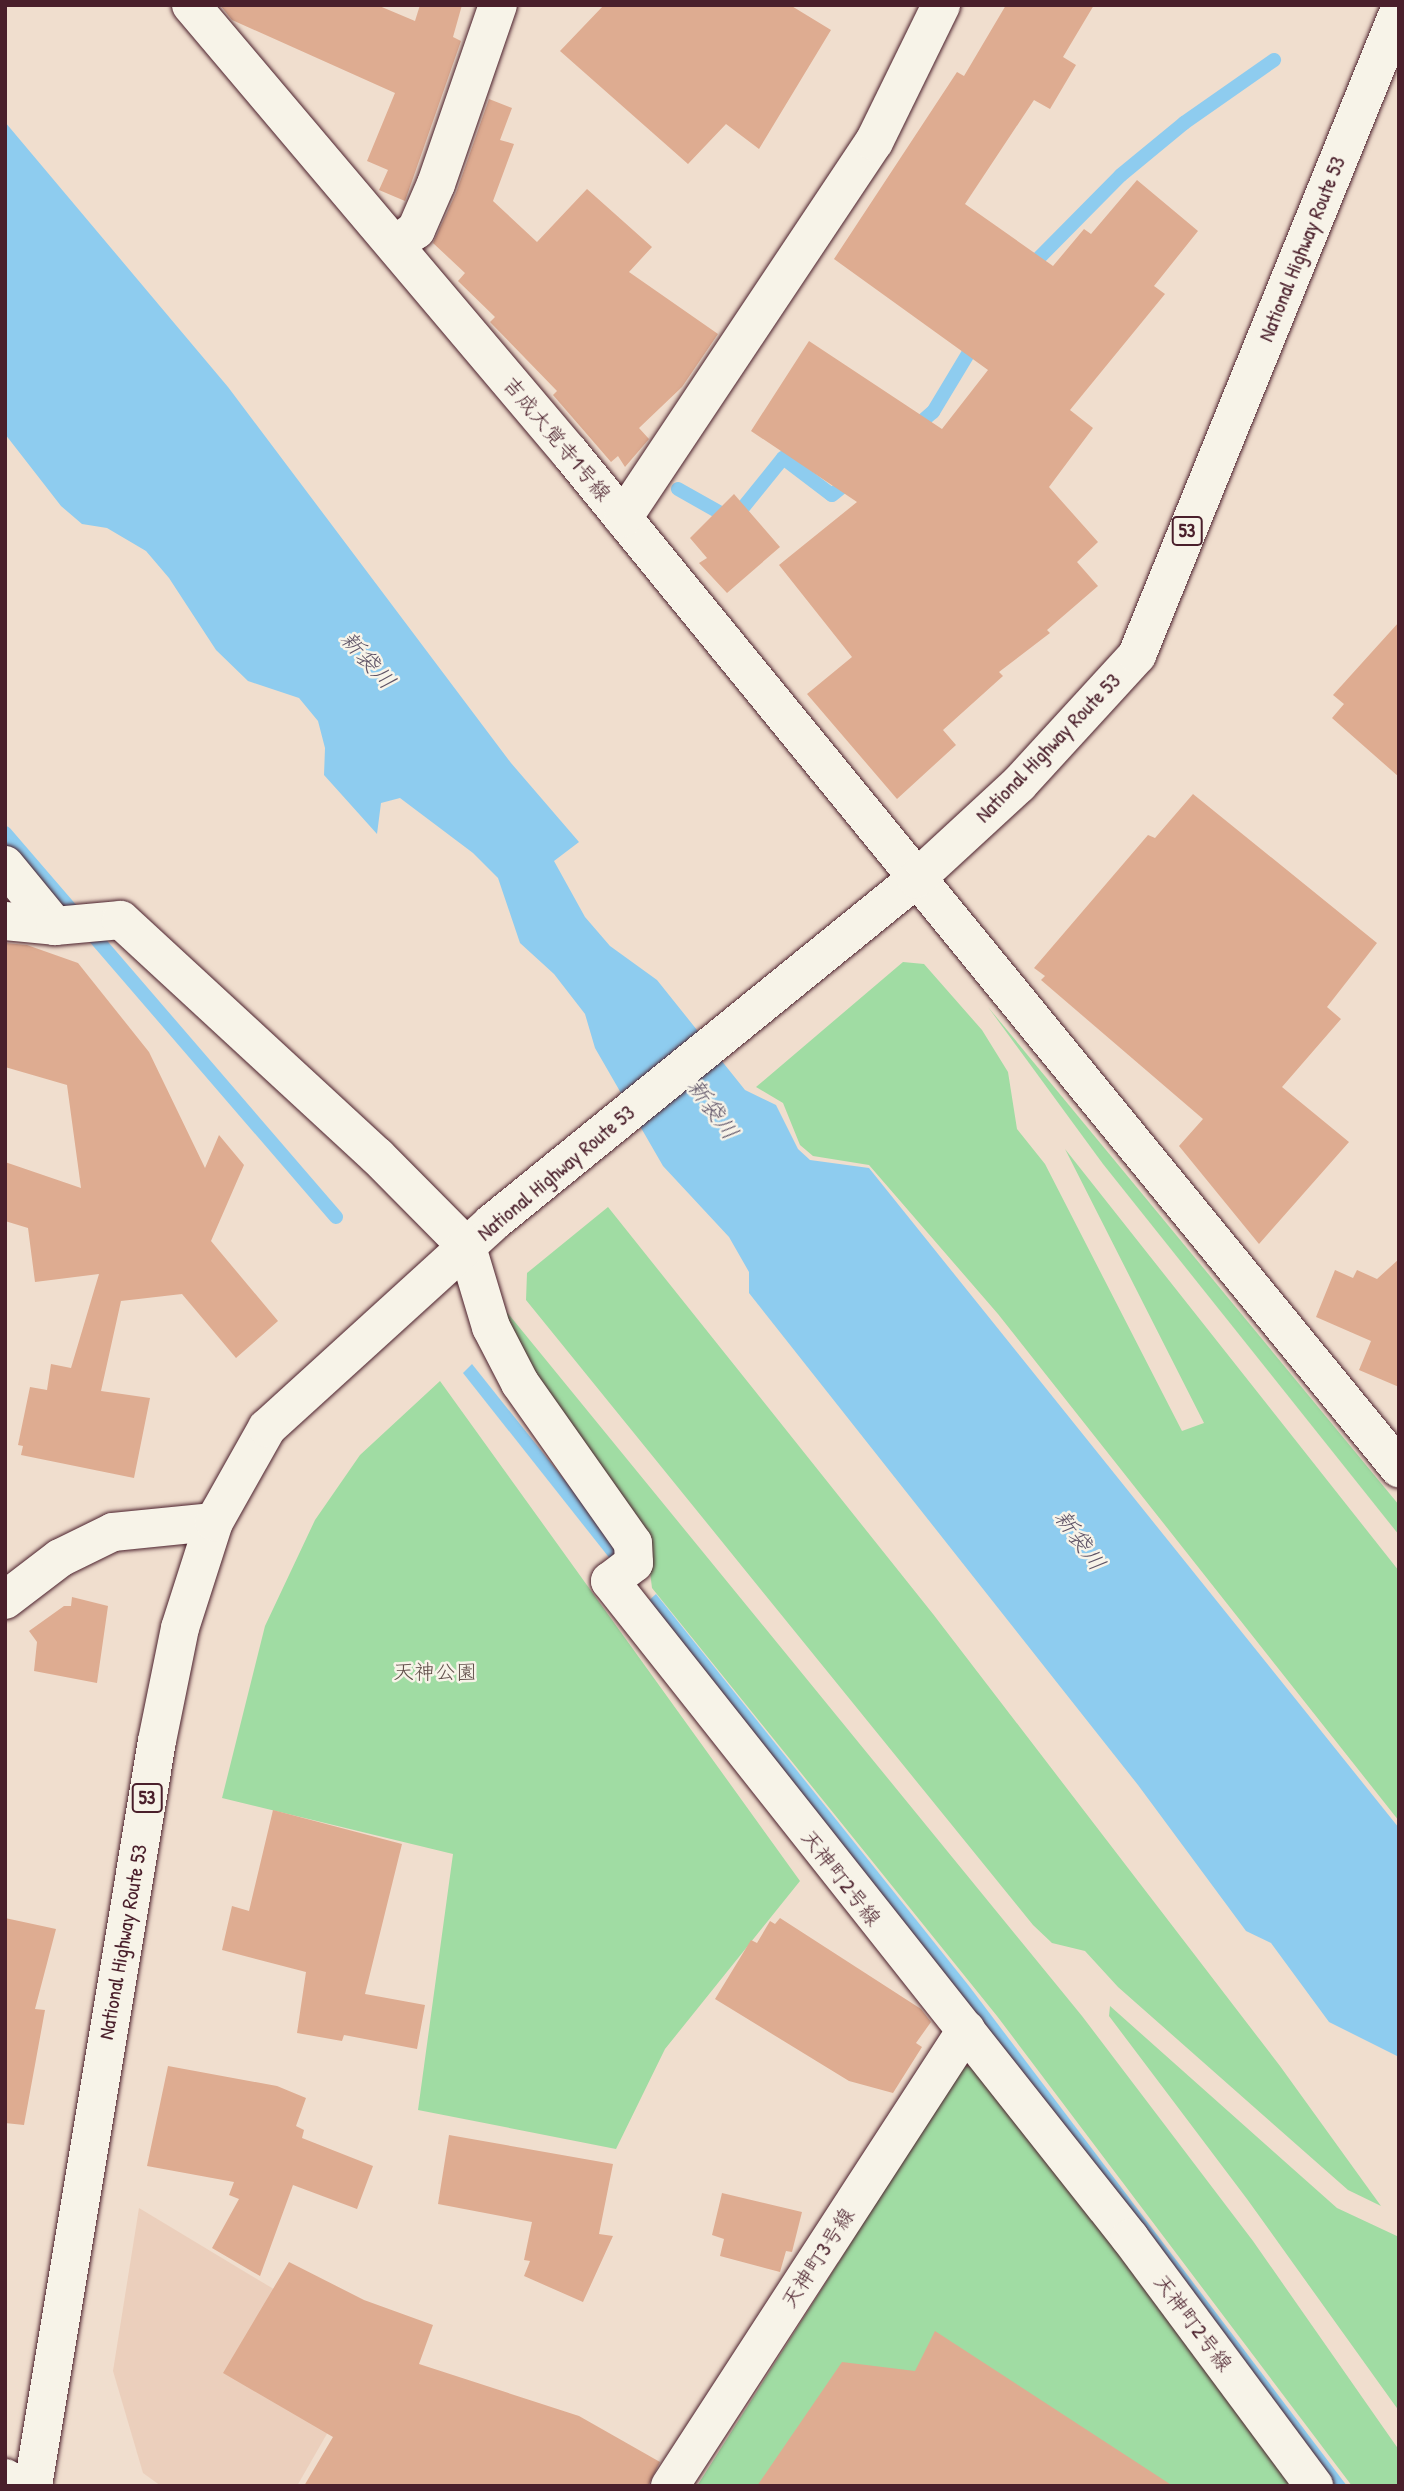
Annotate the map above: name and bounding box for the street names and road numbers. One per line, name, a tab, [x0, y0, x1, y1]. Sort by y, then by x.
street label: National Highway Route 53	[1253, 153, 1351, 345]
street label: 吉成大覚寺1号線	[498, 372, 616, 506]
road number: 53	[1171, 516, 1203, 546]
street label: National Highway Route 53	[970, 668, 1126, 828]
street label: National Highway Route 53	[472, 1100, 640, 1246]
road number: 53	[131, 1782, 163, 1814]
street label: 天神町2号線	[796, 1825, 886, 1931]
street label: National Highway Route 53	[93, 1843, 153, 2041]
street label: 天神町3号線	[776, 2203, 860, 2313]
street label: 天神町2号線	[1148, 2270, 1238, 2376]

